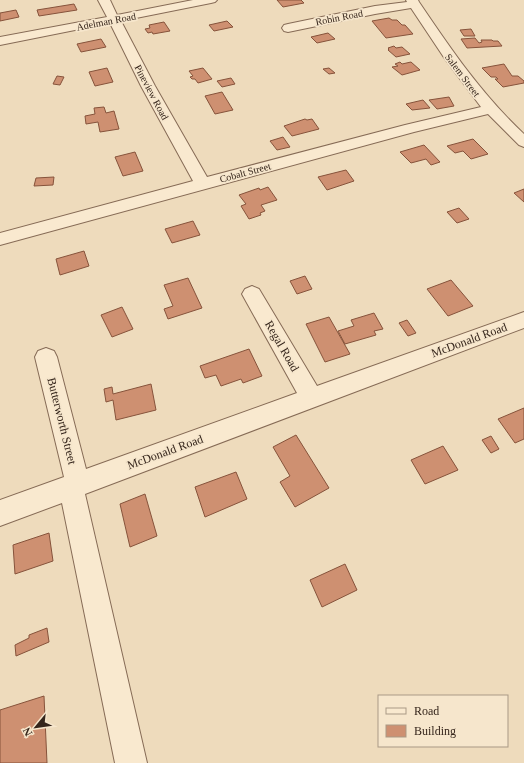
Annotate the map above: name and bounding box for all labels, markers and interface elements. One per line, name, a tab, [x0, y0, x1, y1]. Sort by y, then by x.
street label: Robin Road	[314, 8, 364, 27]
street label: Adelman Road	[75, 10, 137, 33]
street label: Salem Street	[443, 52, 482, 99]
street label: Pineview Road	[132, 63, 171, 122]
street label: Cobalt Street	[218, 160, 272, 185]
street label: Regal Road	[262, 318, 302, 374]
street label: McDonald Road	[429, 320, 509, 360]
street label: Butterworth Street	[44, 376, 80, 467]
street label: McDonald Road	[125, 432, 205, 472]
legend	[378, 695, 508, 747]
text: Road	[414, 704, 439, 718]
north arrow	[16, 707, 56, 747]
text: Building	[414, 724, 456, 738]
text: N	[20, 725, 34, 738]

